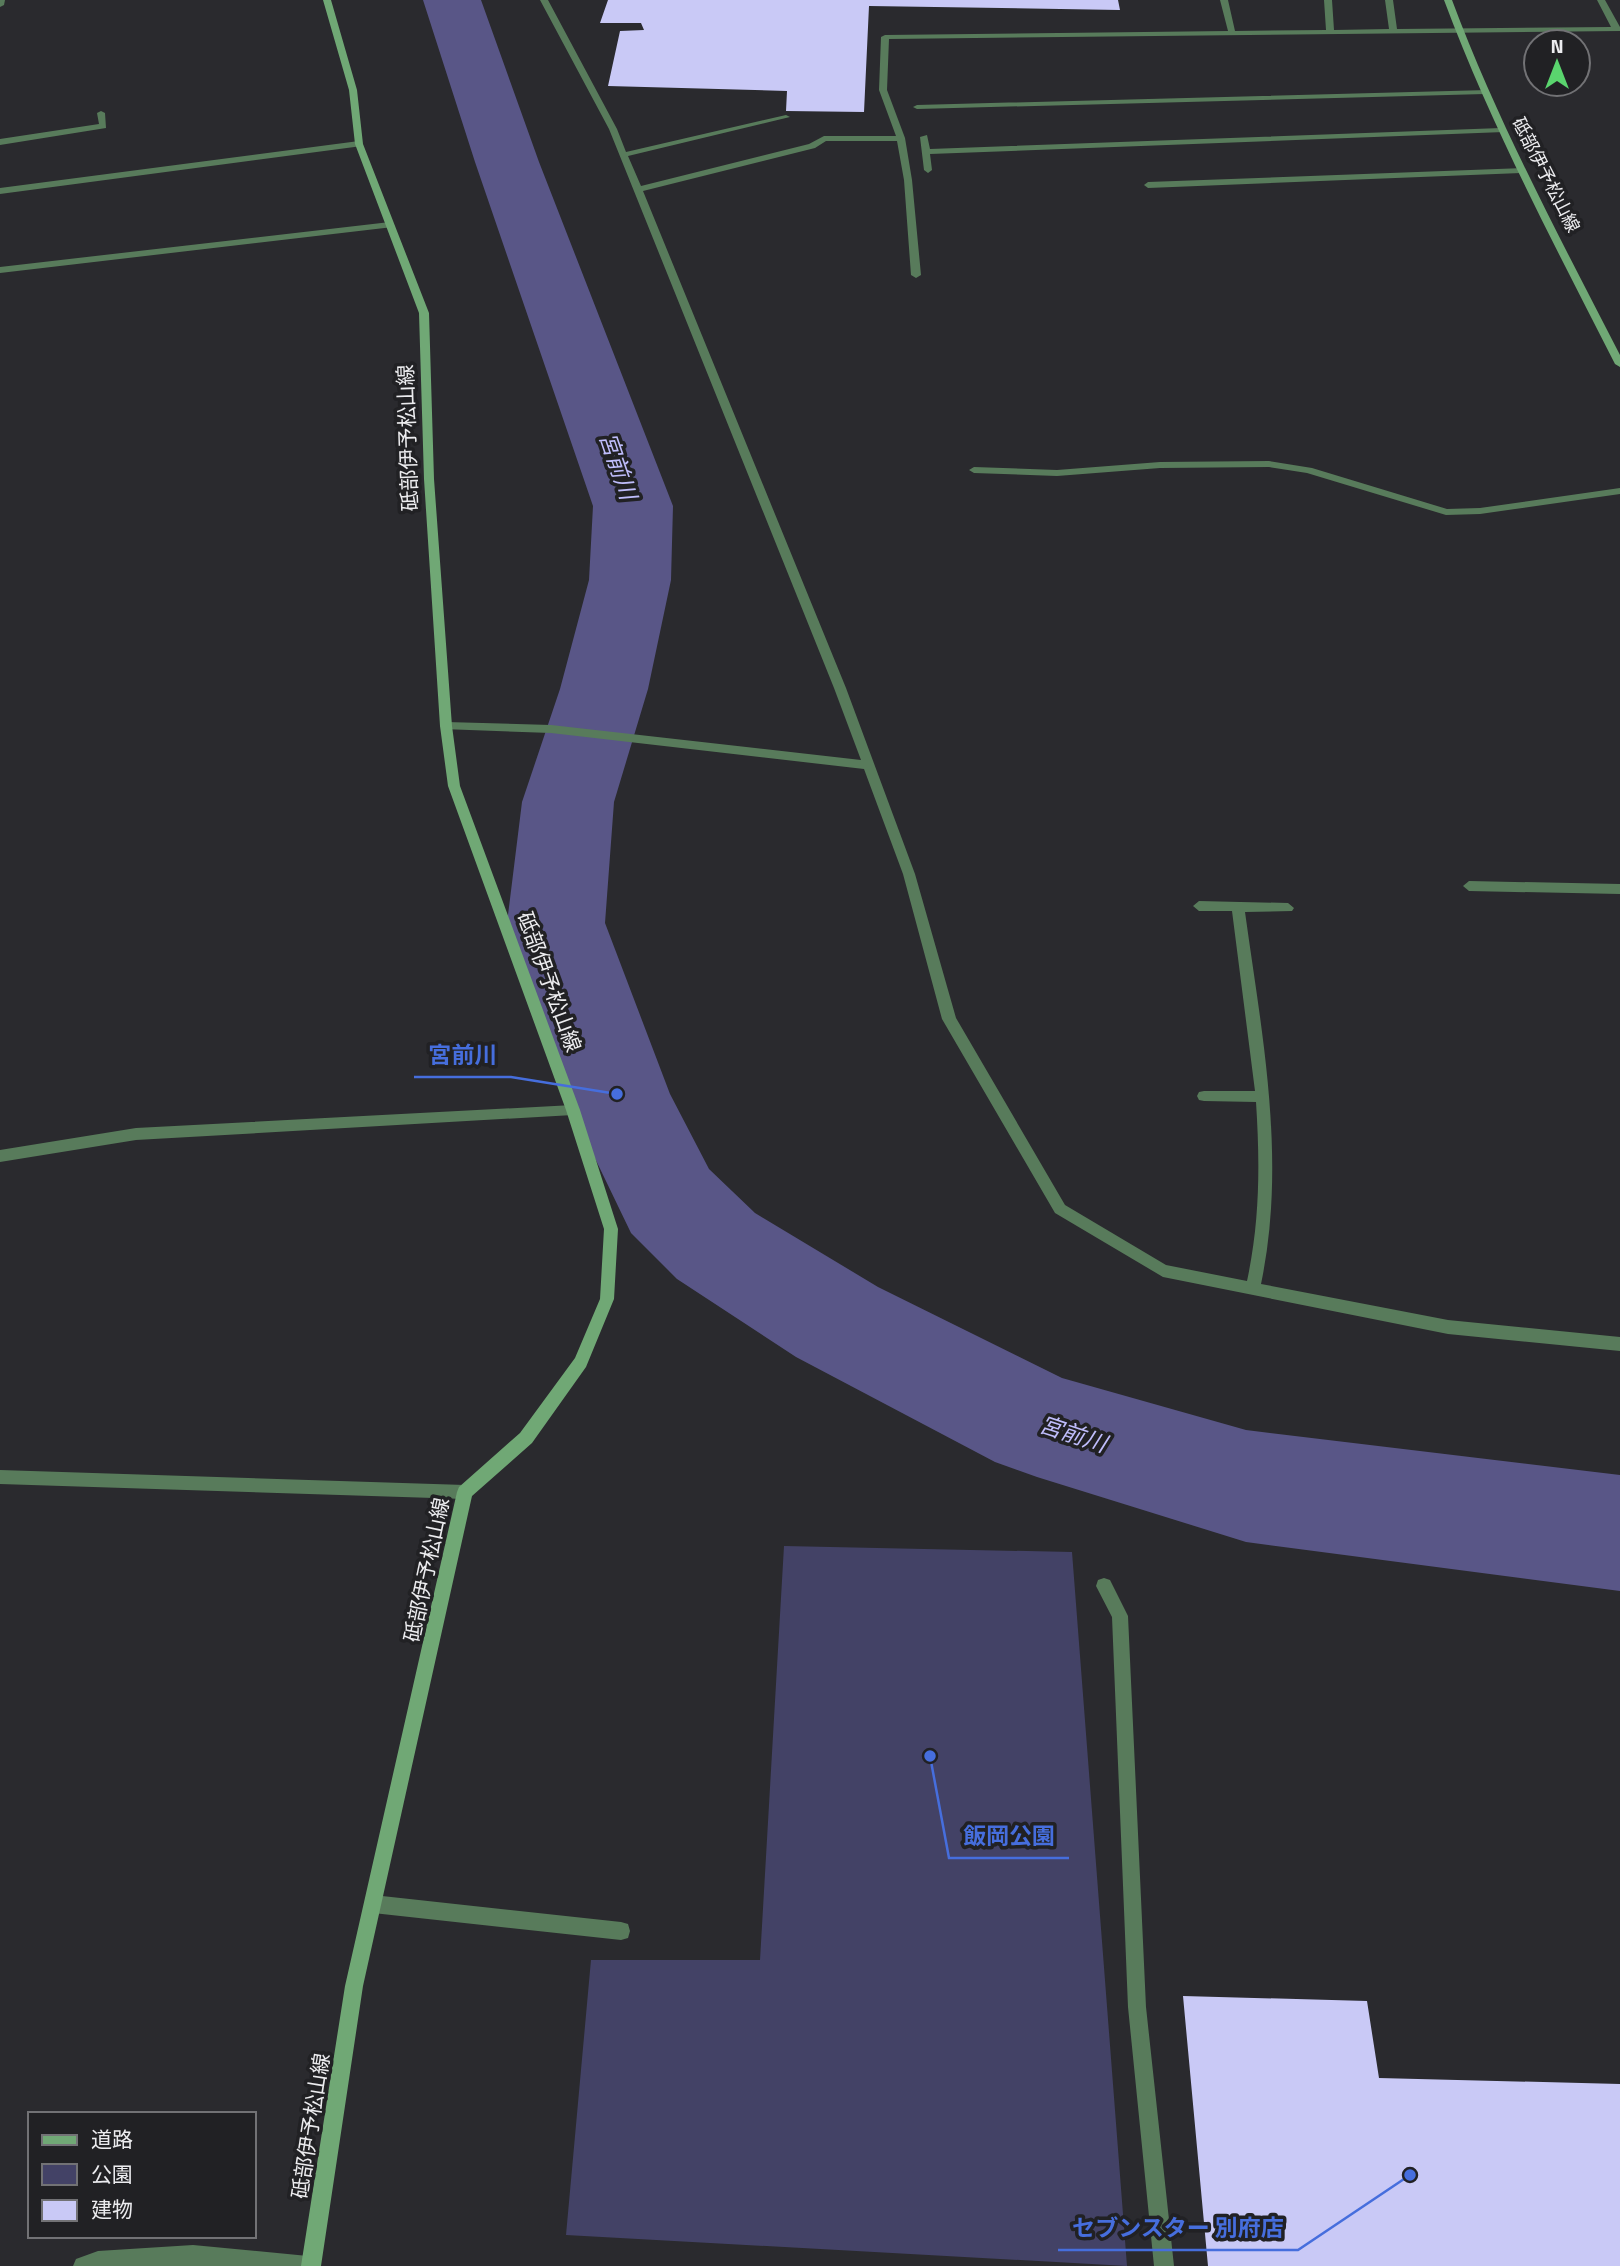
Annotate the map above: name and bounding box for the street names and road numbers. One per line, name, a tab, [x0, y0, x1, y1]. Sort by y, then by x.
street label: 砥部伊予松山線	[1506, 113, 1587, 237]
street label: 砥部伊予松山線	[388, 364, 426, 512]
street label: 砥部伊予松山線	[510, 907, 590, 1056]
street label: 砥部伊予松山線	[395, 1495, 457, 1645]
street label: 砥部伊予松山線	[283, 2051, 337, 2201]

